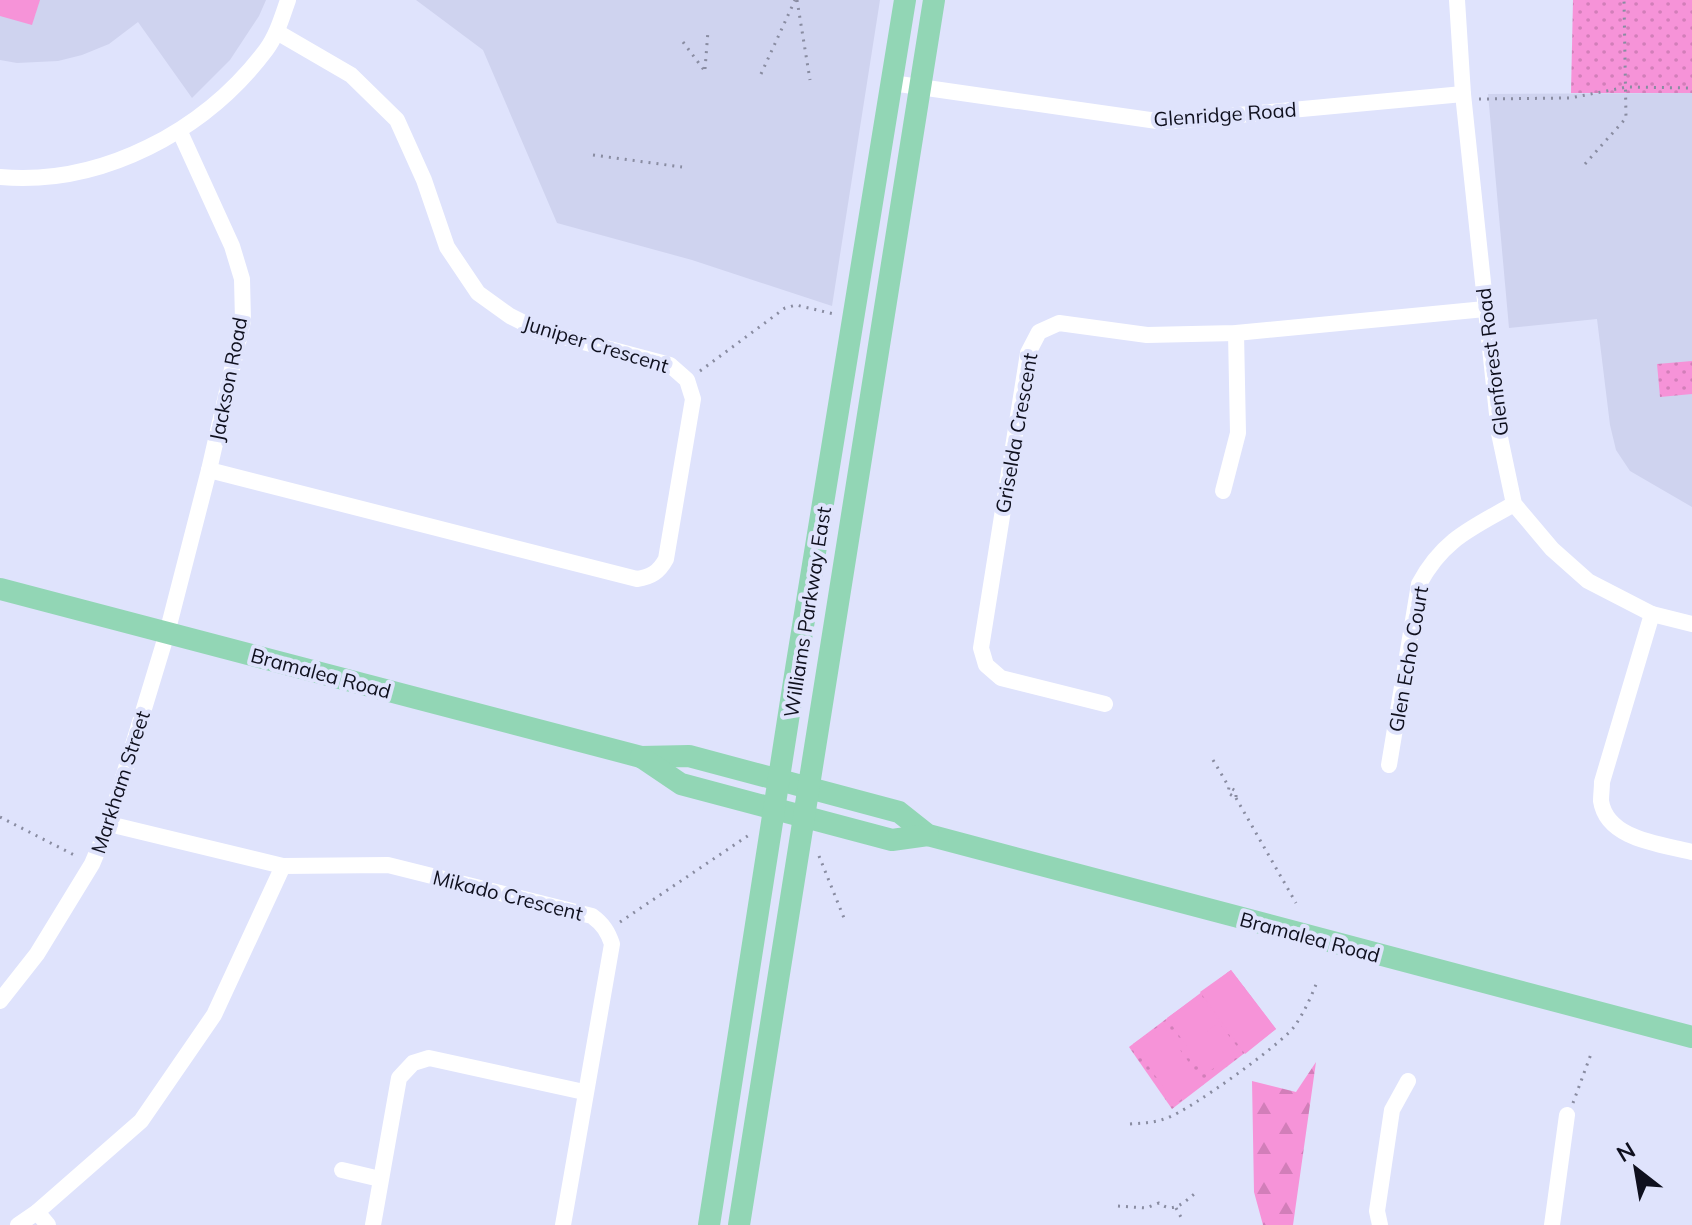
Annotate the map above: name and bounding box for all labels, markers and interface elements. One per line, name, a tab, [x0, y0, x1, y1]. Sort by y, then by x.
street label: Glenridge Road	[1153, 97, 1297, 131]
street label: Glenforest Road	[1471, 287, 1513, 437]
street label: Juniper Crescent	[520, 310, 672, 378]
street label: Jackson Road	[204, 315, 252, 443]
street label: Griselda Crescent	[990, 351, 1042, 515]
street label: Williams Parkway East	[778, 505, 836, 719]
street label: Glen Echo Court	[1383, 584, 1433, 734]
street label: Bramalea Road	[248, 642, 394, 704]
street label: Markham Street	[85, 708, 155, 856]
street label: Mikado Crescent	[430, 864, 586, 926]
street label: Bramalea Road	[1237, 906, 1383, 968]
north arrow	[1596, 1129, 1676, 1209]
text: N	[1611, 1136, 1640, 1168]

